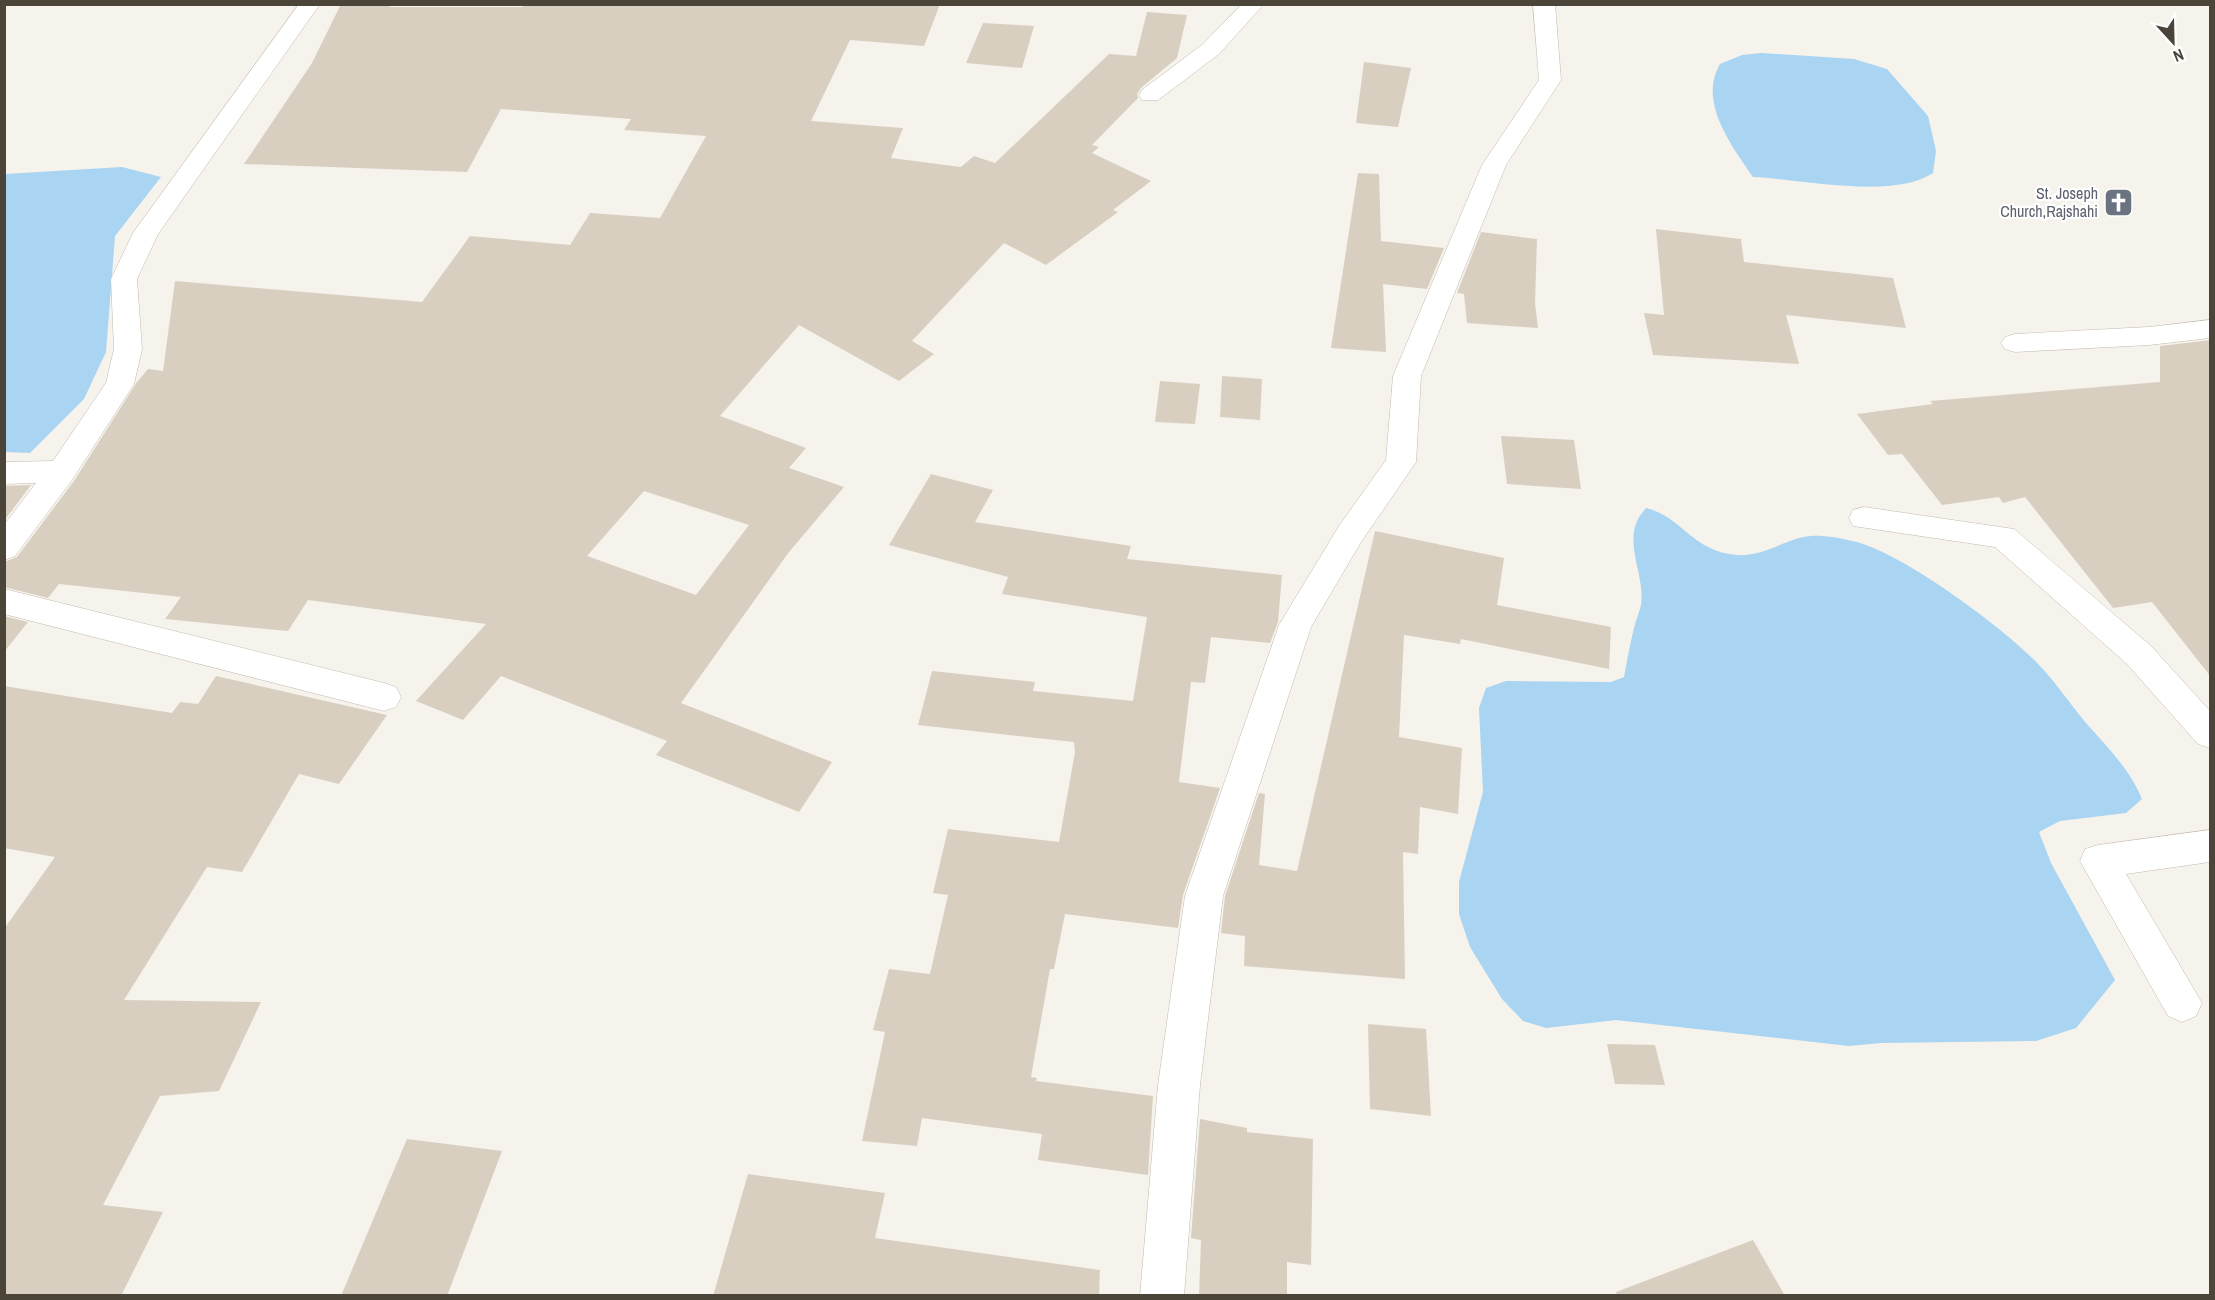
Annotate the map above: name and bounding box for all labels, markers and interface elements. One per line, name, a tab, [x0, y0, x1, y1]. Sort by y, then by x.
north arrow	[2143, 12, 2203, 72]
text: N	[2170, 44, 2187, 68]
place label: St. Joseph Church,Rajshahi	[2000, 182, 2098, 222]
church icon: St. Joseph Church,Rajshahi	[2103, 186, 2135, 218]

